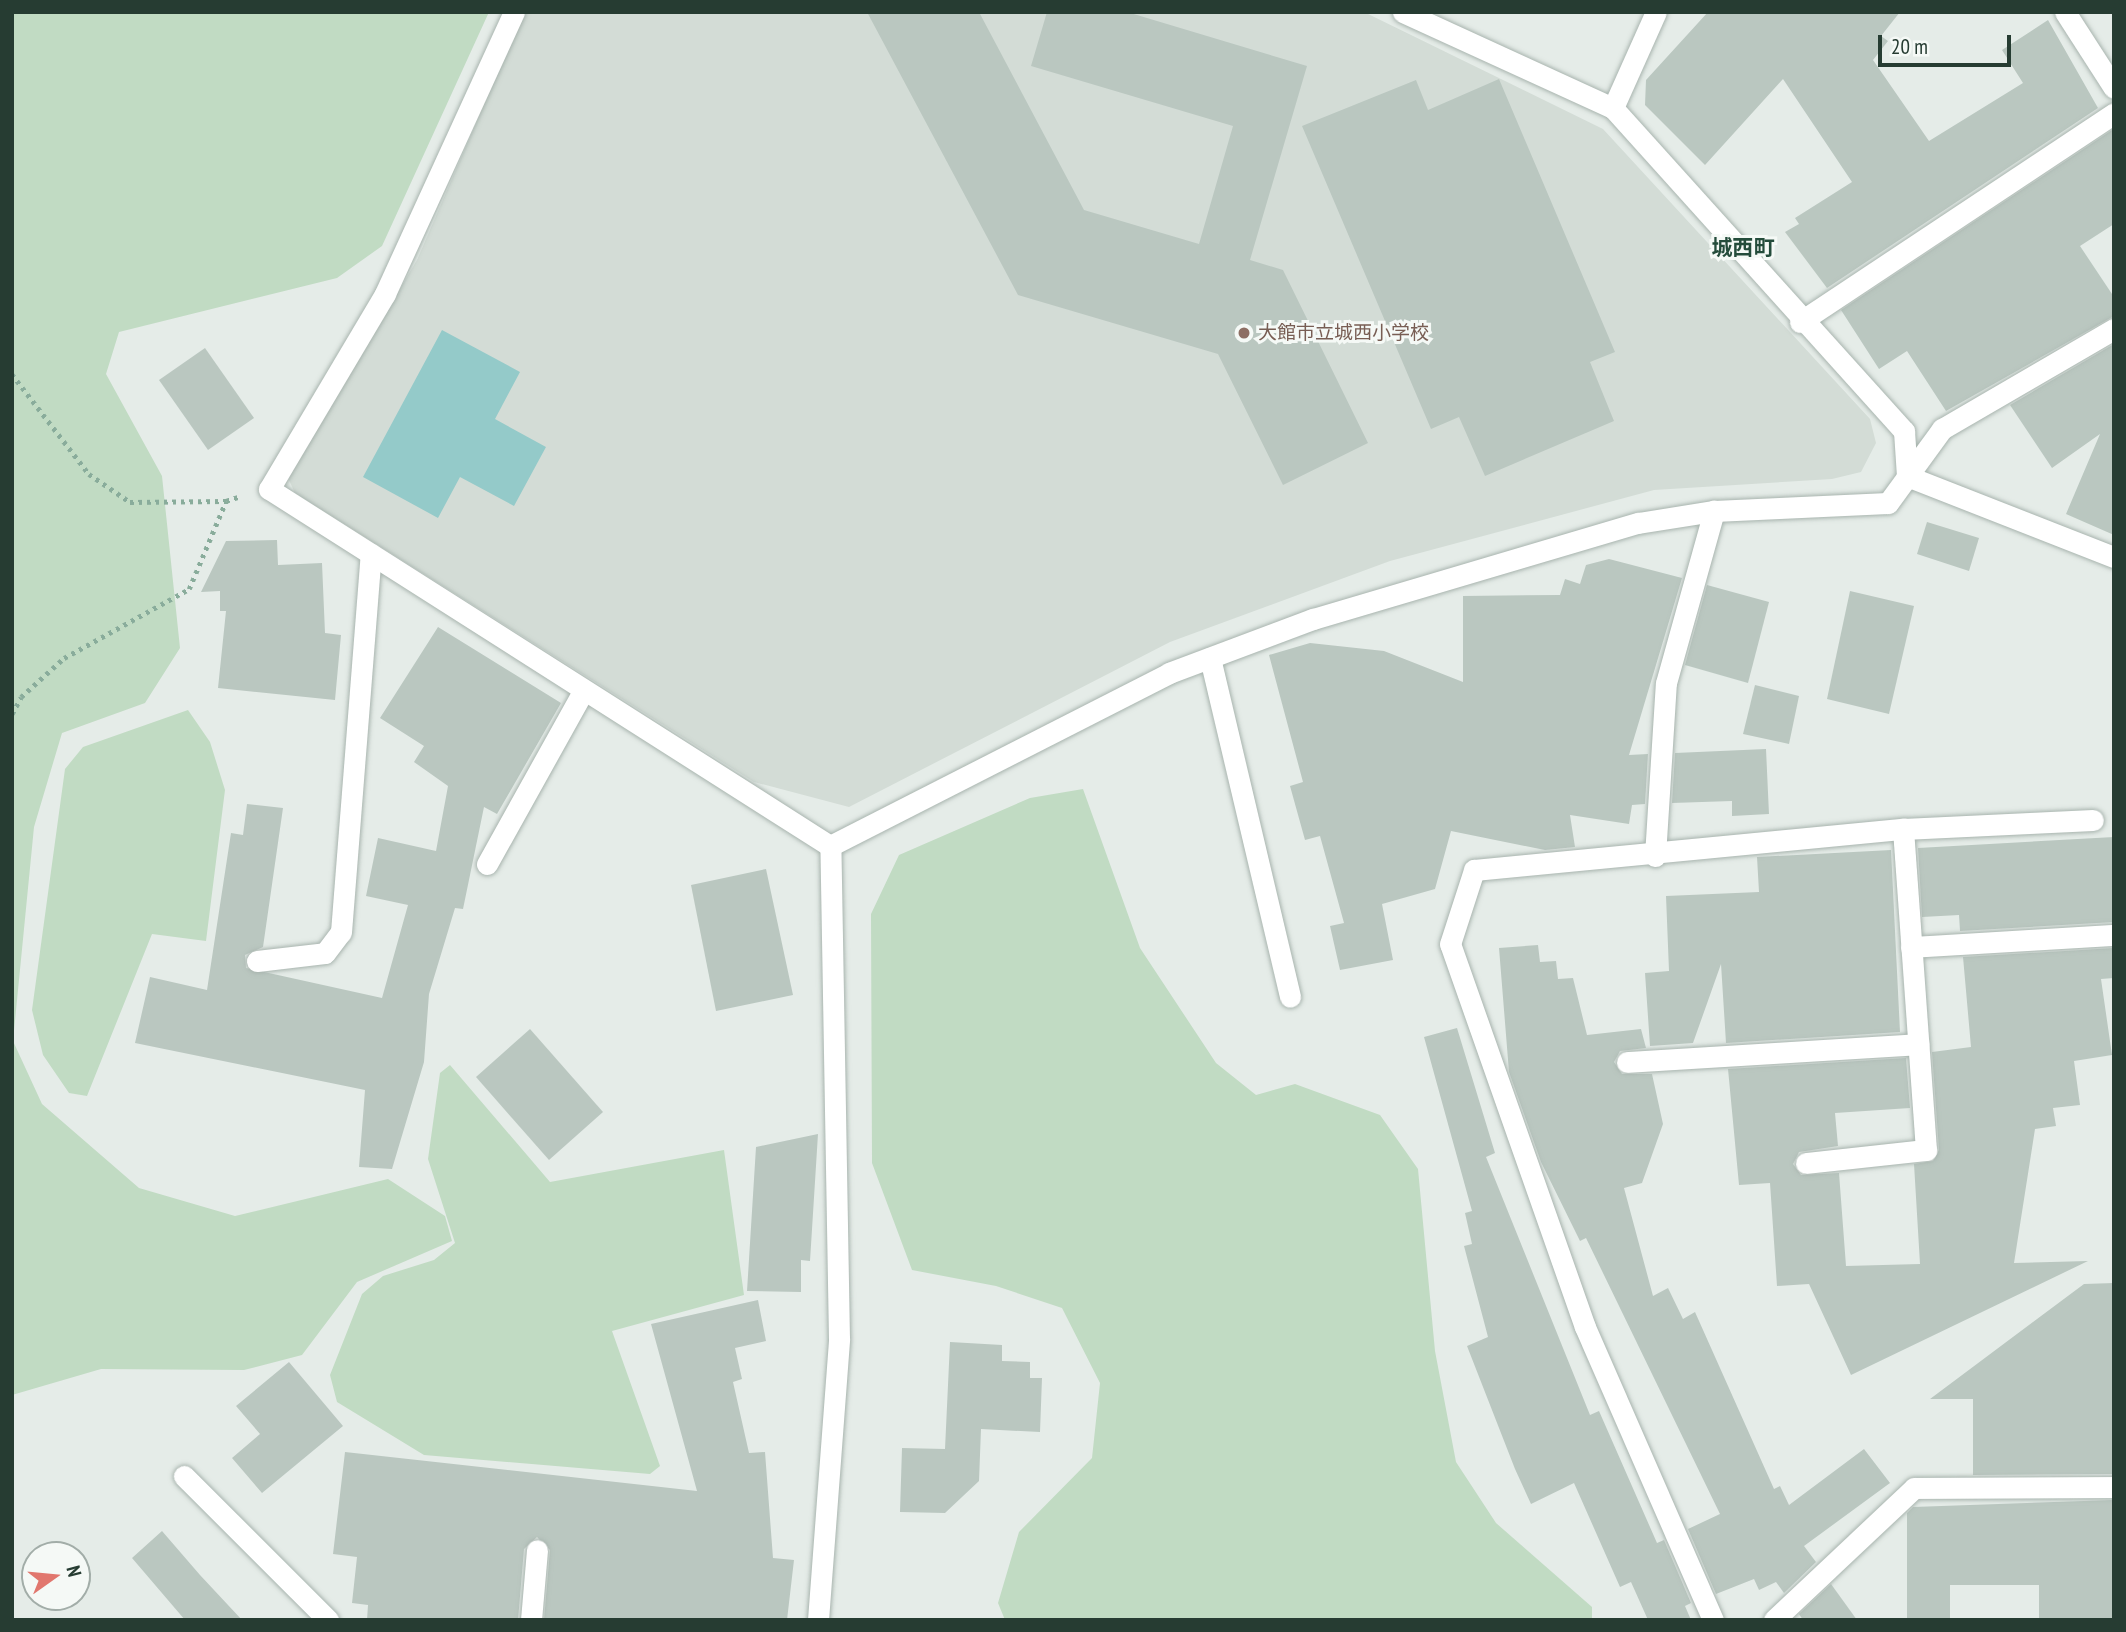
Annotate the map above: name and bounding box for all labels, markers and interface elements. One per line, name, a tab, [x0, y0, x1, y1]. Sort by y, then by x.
scale bar	[1881, 21, 2014, 65]
text: 20 m	[1891, 33, 1928, 60]
district label: 城西町	[1712, 235, 1774, 261]
place label: 大館市立城西小学校	[1258, 322, 1429, 344]
marker: 大館市立城西小学校	[1236, 325, 1252, 341]
north arrow	[21, 1541, 91, 1611]
text: N	[61, 1563, 87, 1579]

